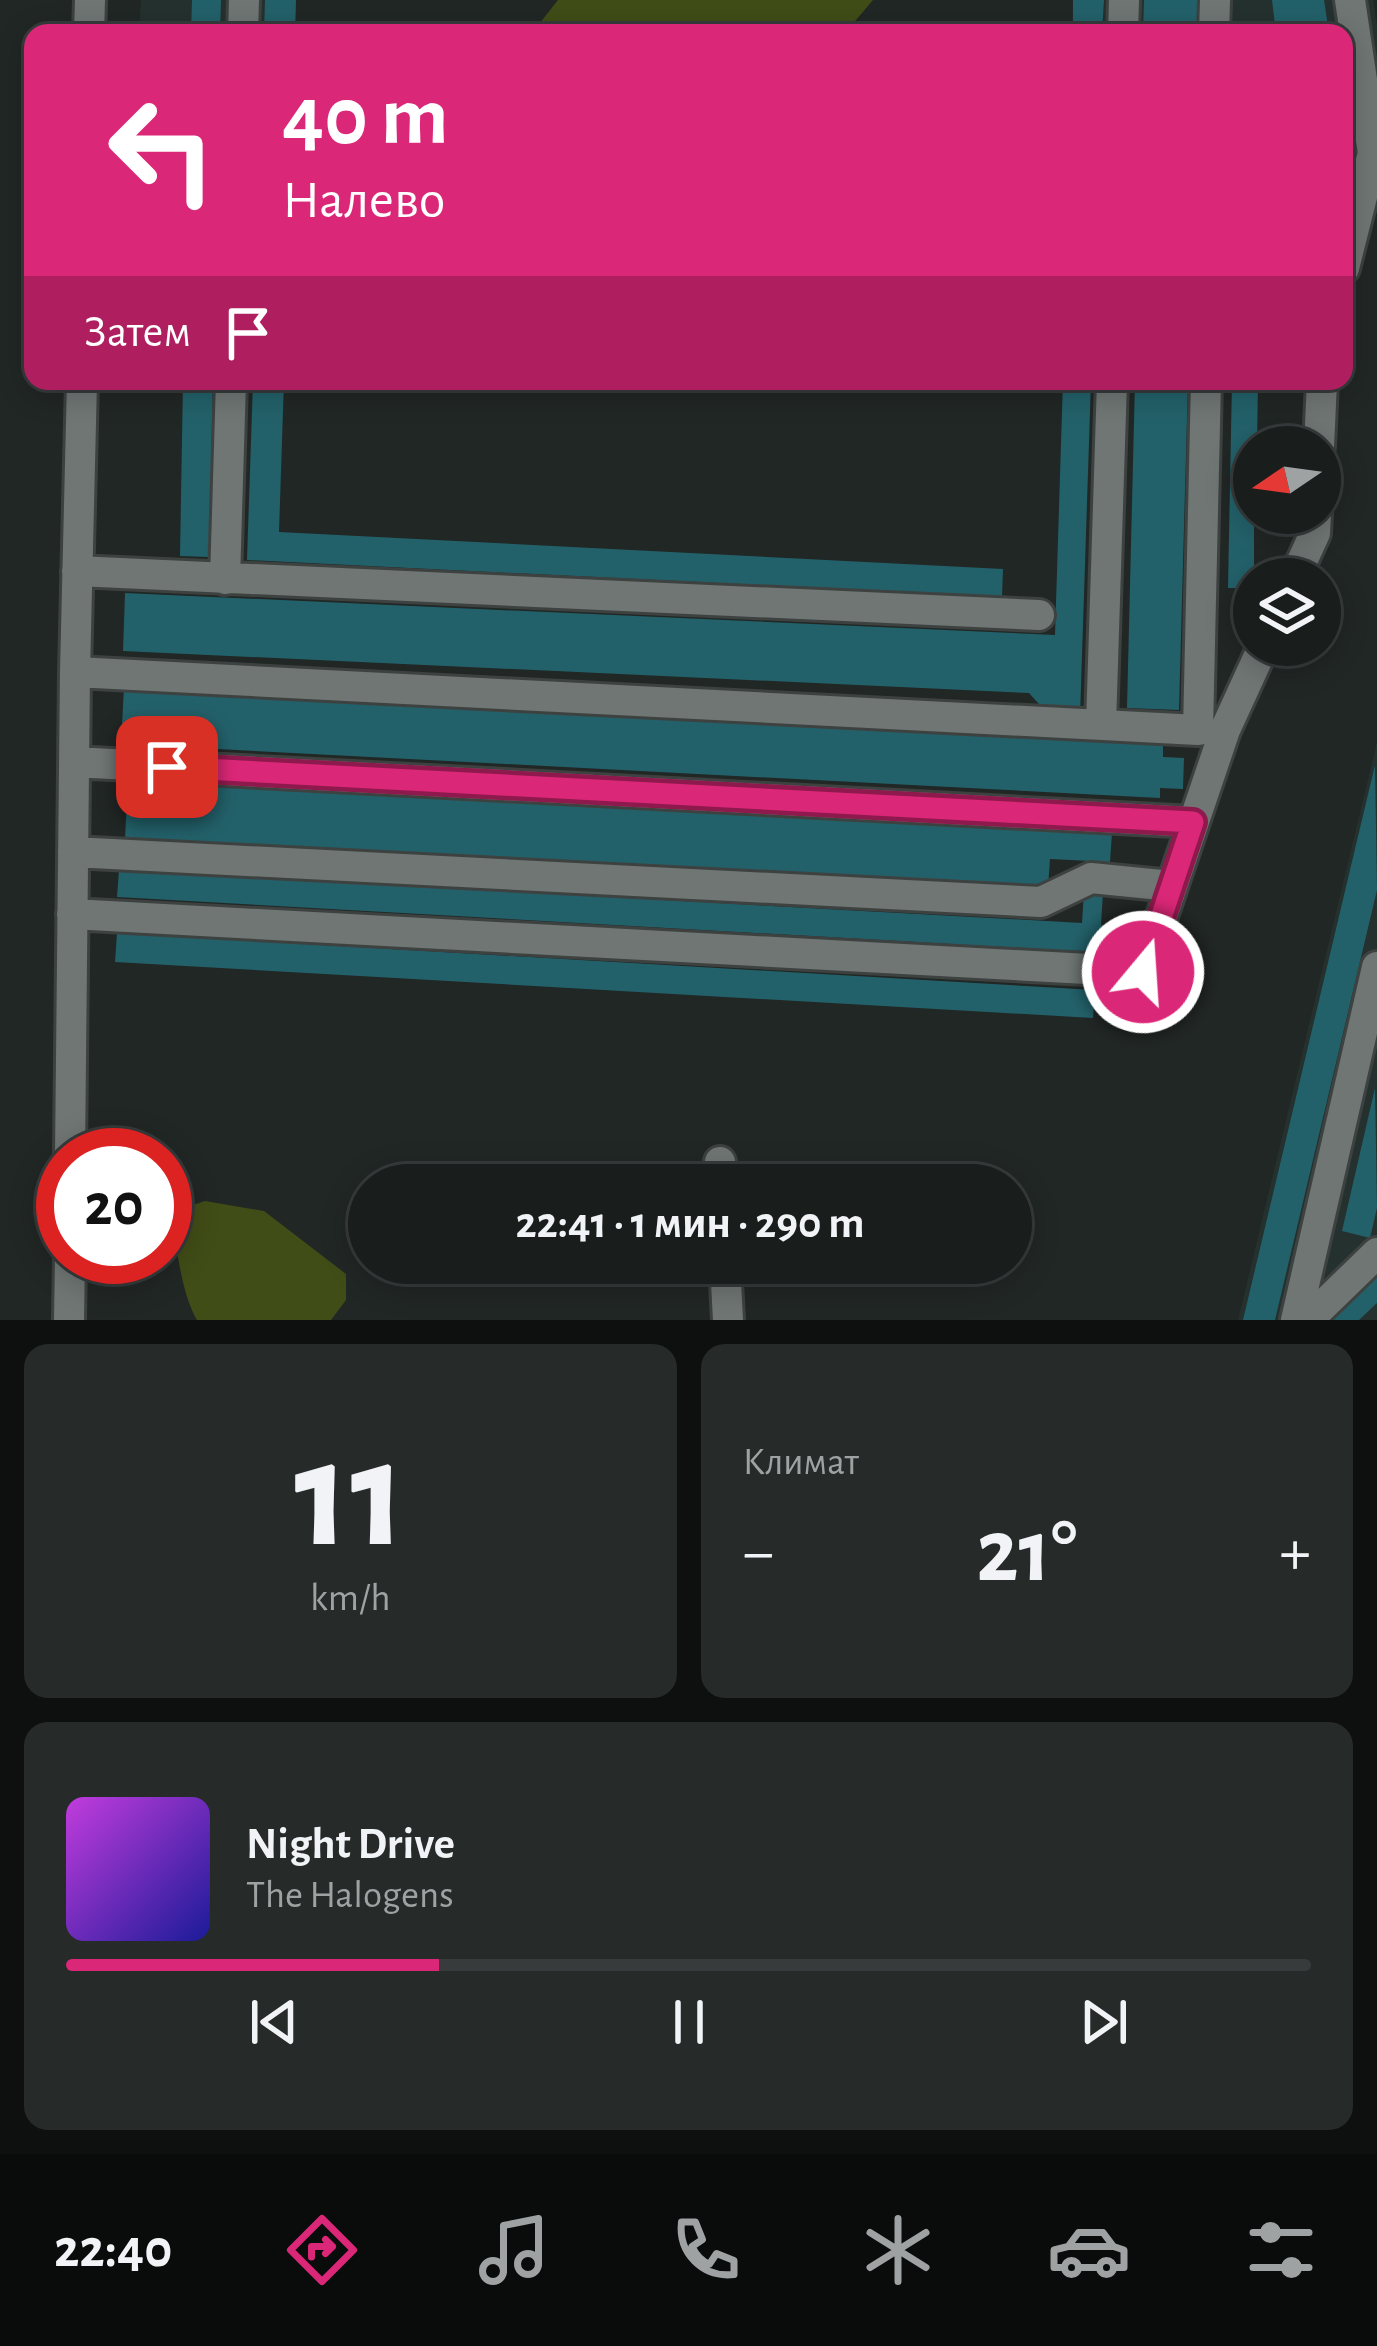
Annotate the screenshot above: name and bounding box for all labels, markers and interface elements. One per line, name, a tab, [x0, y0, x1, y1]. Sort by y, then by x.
icon: left	[84, 72, 240, 228]
text: 40 m	[282, 76, 449, 160]
text: Налево	[282, 174, 445, 228]
icon: arrive	[215, 300, 281, 366]
text: Затем	[84, 310, 191, 355]
north arrow	[1233, 426, 1341, 534]
map controls	[1233, 426, 1341, 666]
button: layers	[1233, 558, 1341, 666]
pin	[116, 716, 218, 818]
icon: arrive	[134, 734, 200, 800]
position arrow	[1080, 909, 1206, 1035]
speed limit sign: 20	[36, 1128, 192, 1284]
text: 22:41 · 1 мин · 290 m	[515, 1201, 865, 1246]
text: 11	[294, 1419, 406, 1575]
text: Климат	[743, 1443, 859, 1482]
text: 21°	[976, 1508, 1077, 1598]
text: −	[743, 1520, 774, 1586]
text: +	[1279, 1520, 1311, 1586]
text: km/h	[310, 1579, 390, 1618]
text: Night Drive	[246, 1822, 455, 1867]
text: The Halogens	[246, 1876, 454, 1915]
icon: previous	[241, 1989, 307, 2055]
icon: pause	[656, 1989, 722, 2055]
icon: next	[1071, 1989, 1137, 2055]
icon: directions	[280, 2208, 364, 2292]
icon: music	[472, 2208, 556, 2292]
icon: phone	[664, 2208, 748, 2292]
icon: climate	[856, 2208, 940, 2292]
icon: car	[1047, 2208, 1131, 2292]
icon: filters	[1239, 2208, 1323, 2292]
text: 22:40	[54, 2223, 172, 2277]

